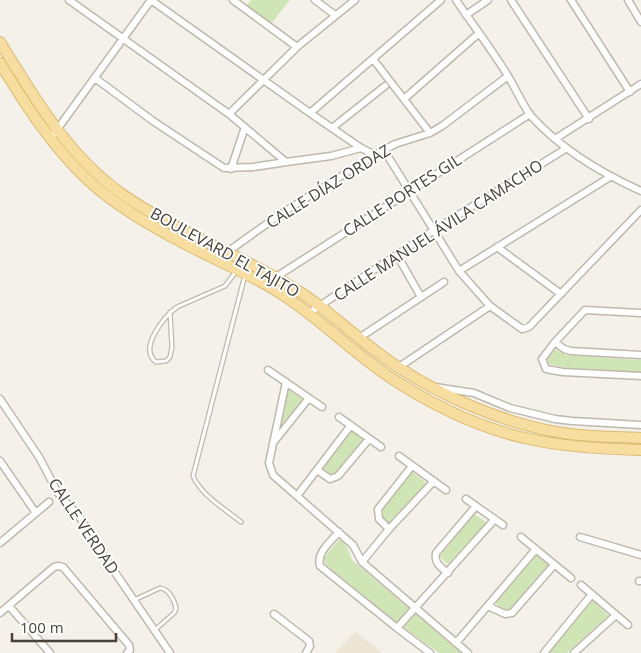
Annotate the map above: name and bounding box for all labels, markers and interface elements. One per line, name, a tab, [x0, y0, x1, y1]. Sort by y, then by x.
street label: CALLE DÍAZ ORDAZ	[262, 139, 394, 233]
street label: CALLE PORTES GIL	[339, 148, 465, 242]
street label: CALLE MANUEL ÁVILA CAMACHO	[329, 154, 547, 306]
street label: BOULEVARD EL TAJITO	[146, 202, 304, 302]
street label: CALLE VERDAD	[44, 474, 124, 578]
scale bar	[12, 610, 116, 642]
text: 100 m	[20, 617, 64, 637]

